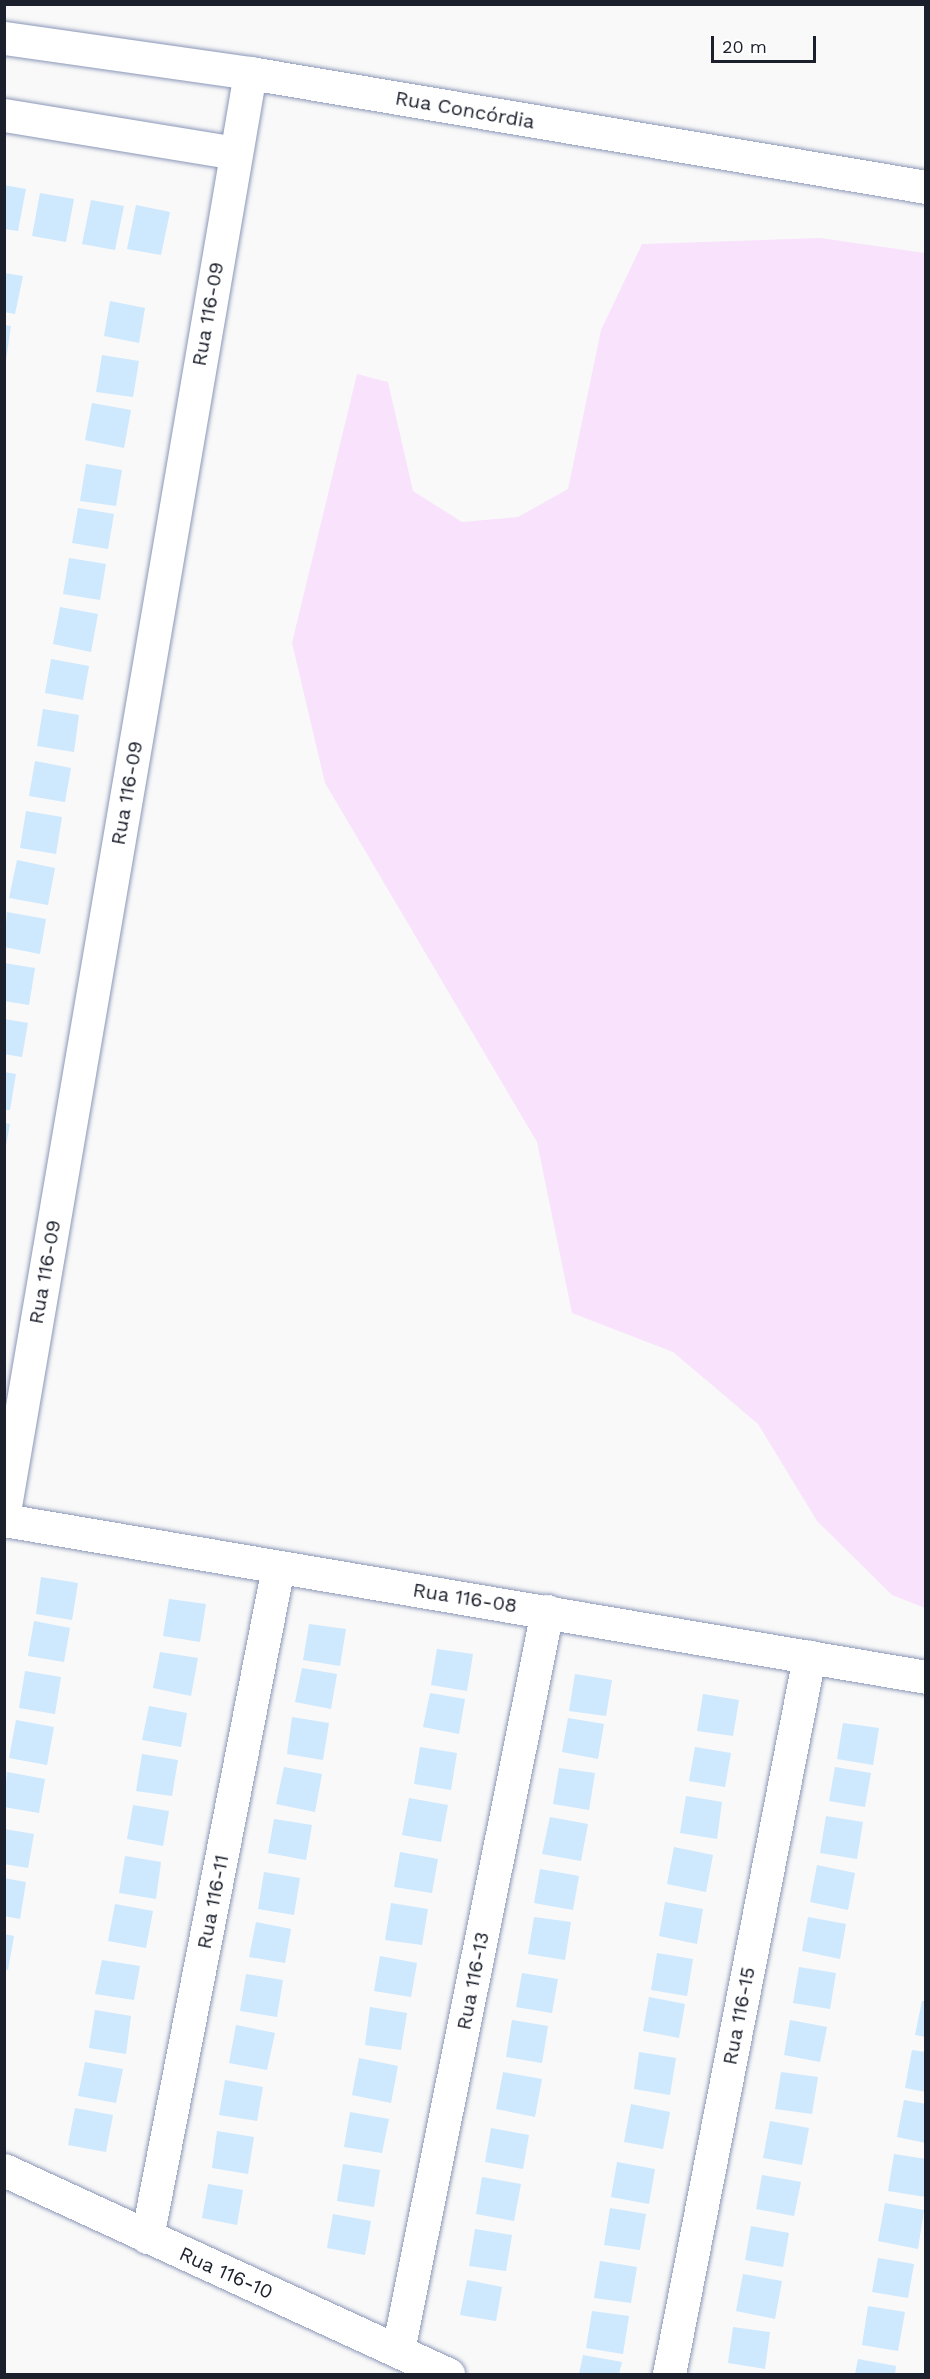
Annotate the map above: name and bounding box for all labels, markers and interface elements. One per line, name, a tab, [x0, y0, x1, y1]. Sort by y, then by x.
scale bar	[714, 24, 819, 62]
text: 20 m	[722, 36, 767, 57]
street label: Rua Concórdia	[393, 86, 537, 134]
street label: Rua 116-09	[187, 260, 229, 368]
street label: Rua 116-09	[106, 739, 148, 847]
street label: Rua 116-09	[24, 1218, 66, 1326]
street label: Rua 116-08	[411, 1578, 519, 1618]
street label: Rua 116-11	[192, 1852, 234, 1952]
street label: Rua 116-13	[452, 1930, 494, 2032]
street label: Rua 116-15	[718, 1965, 760, 2067]
street label: Rua 116-10	[175, 2242, 277, 2304]

